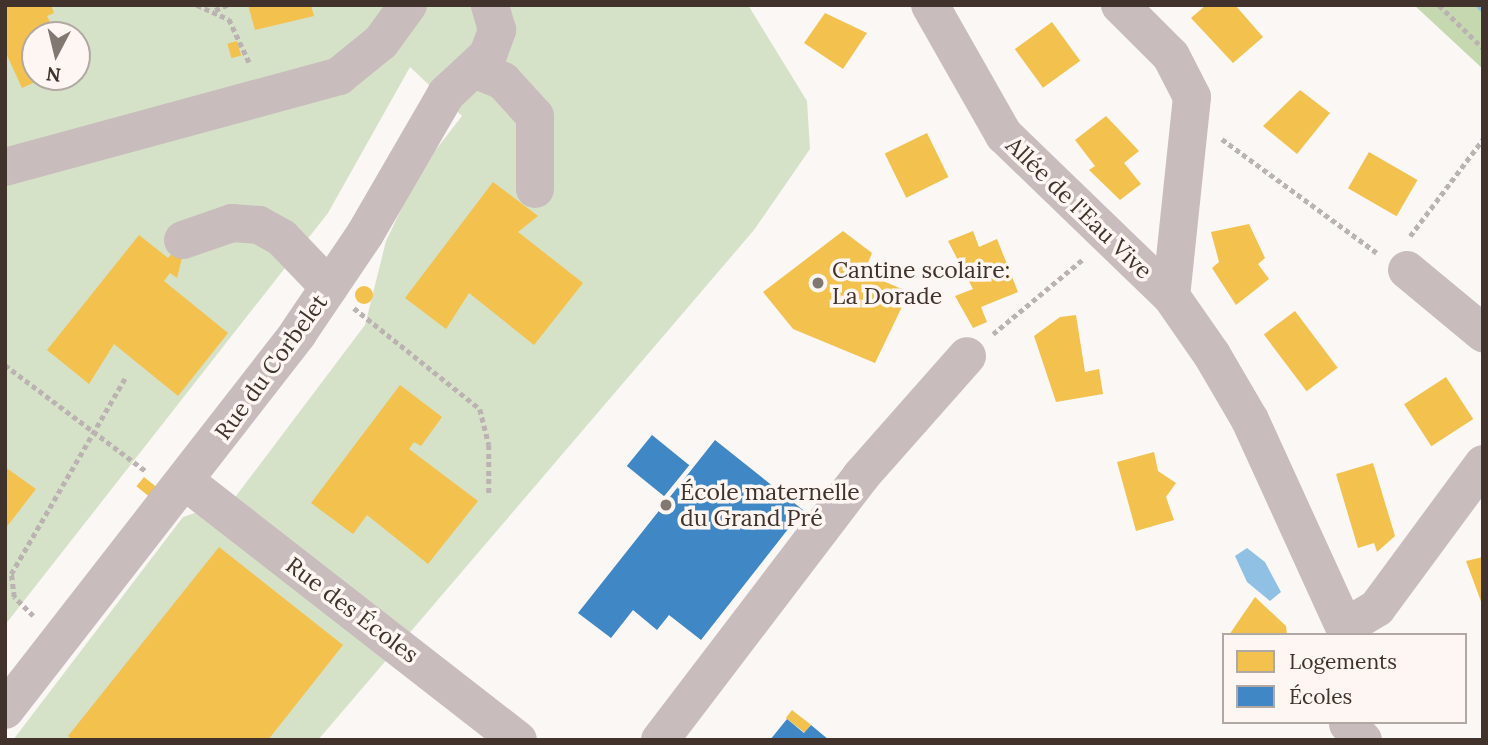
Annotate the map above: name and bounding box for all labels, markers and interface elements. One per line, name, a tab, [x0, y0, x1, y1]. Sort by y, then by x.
north arrow	[21, 21, 91, 91]
text: N	[45, 62, 62, 88]
street label: Allée de l'Eau Vive	[1000, 131, 1158, 285]
place label: Cantine scolaire: La Dorade	[832, 256, 1010, 310]
marker: Cantine scolaire: La Dorade	[810, 275, 826, 291]
street label: Rue du Corbelet	[209, 289, 333, 445]
place label: École maternelle du Grand Pré	[680, 478, 860, 532]
marker: École maternelle du Grand Pré	[658, 497, 674, 513]
street label: Rue des Écoles	[280, 551, 424, 669]
legend	[1222, 633, 1467, 724]
text: Logements	[1289, 648, 1397, 675]
text: Écoles	[1289, 683, 1352, 710]

